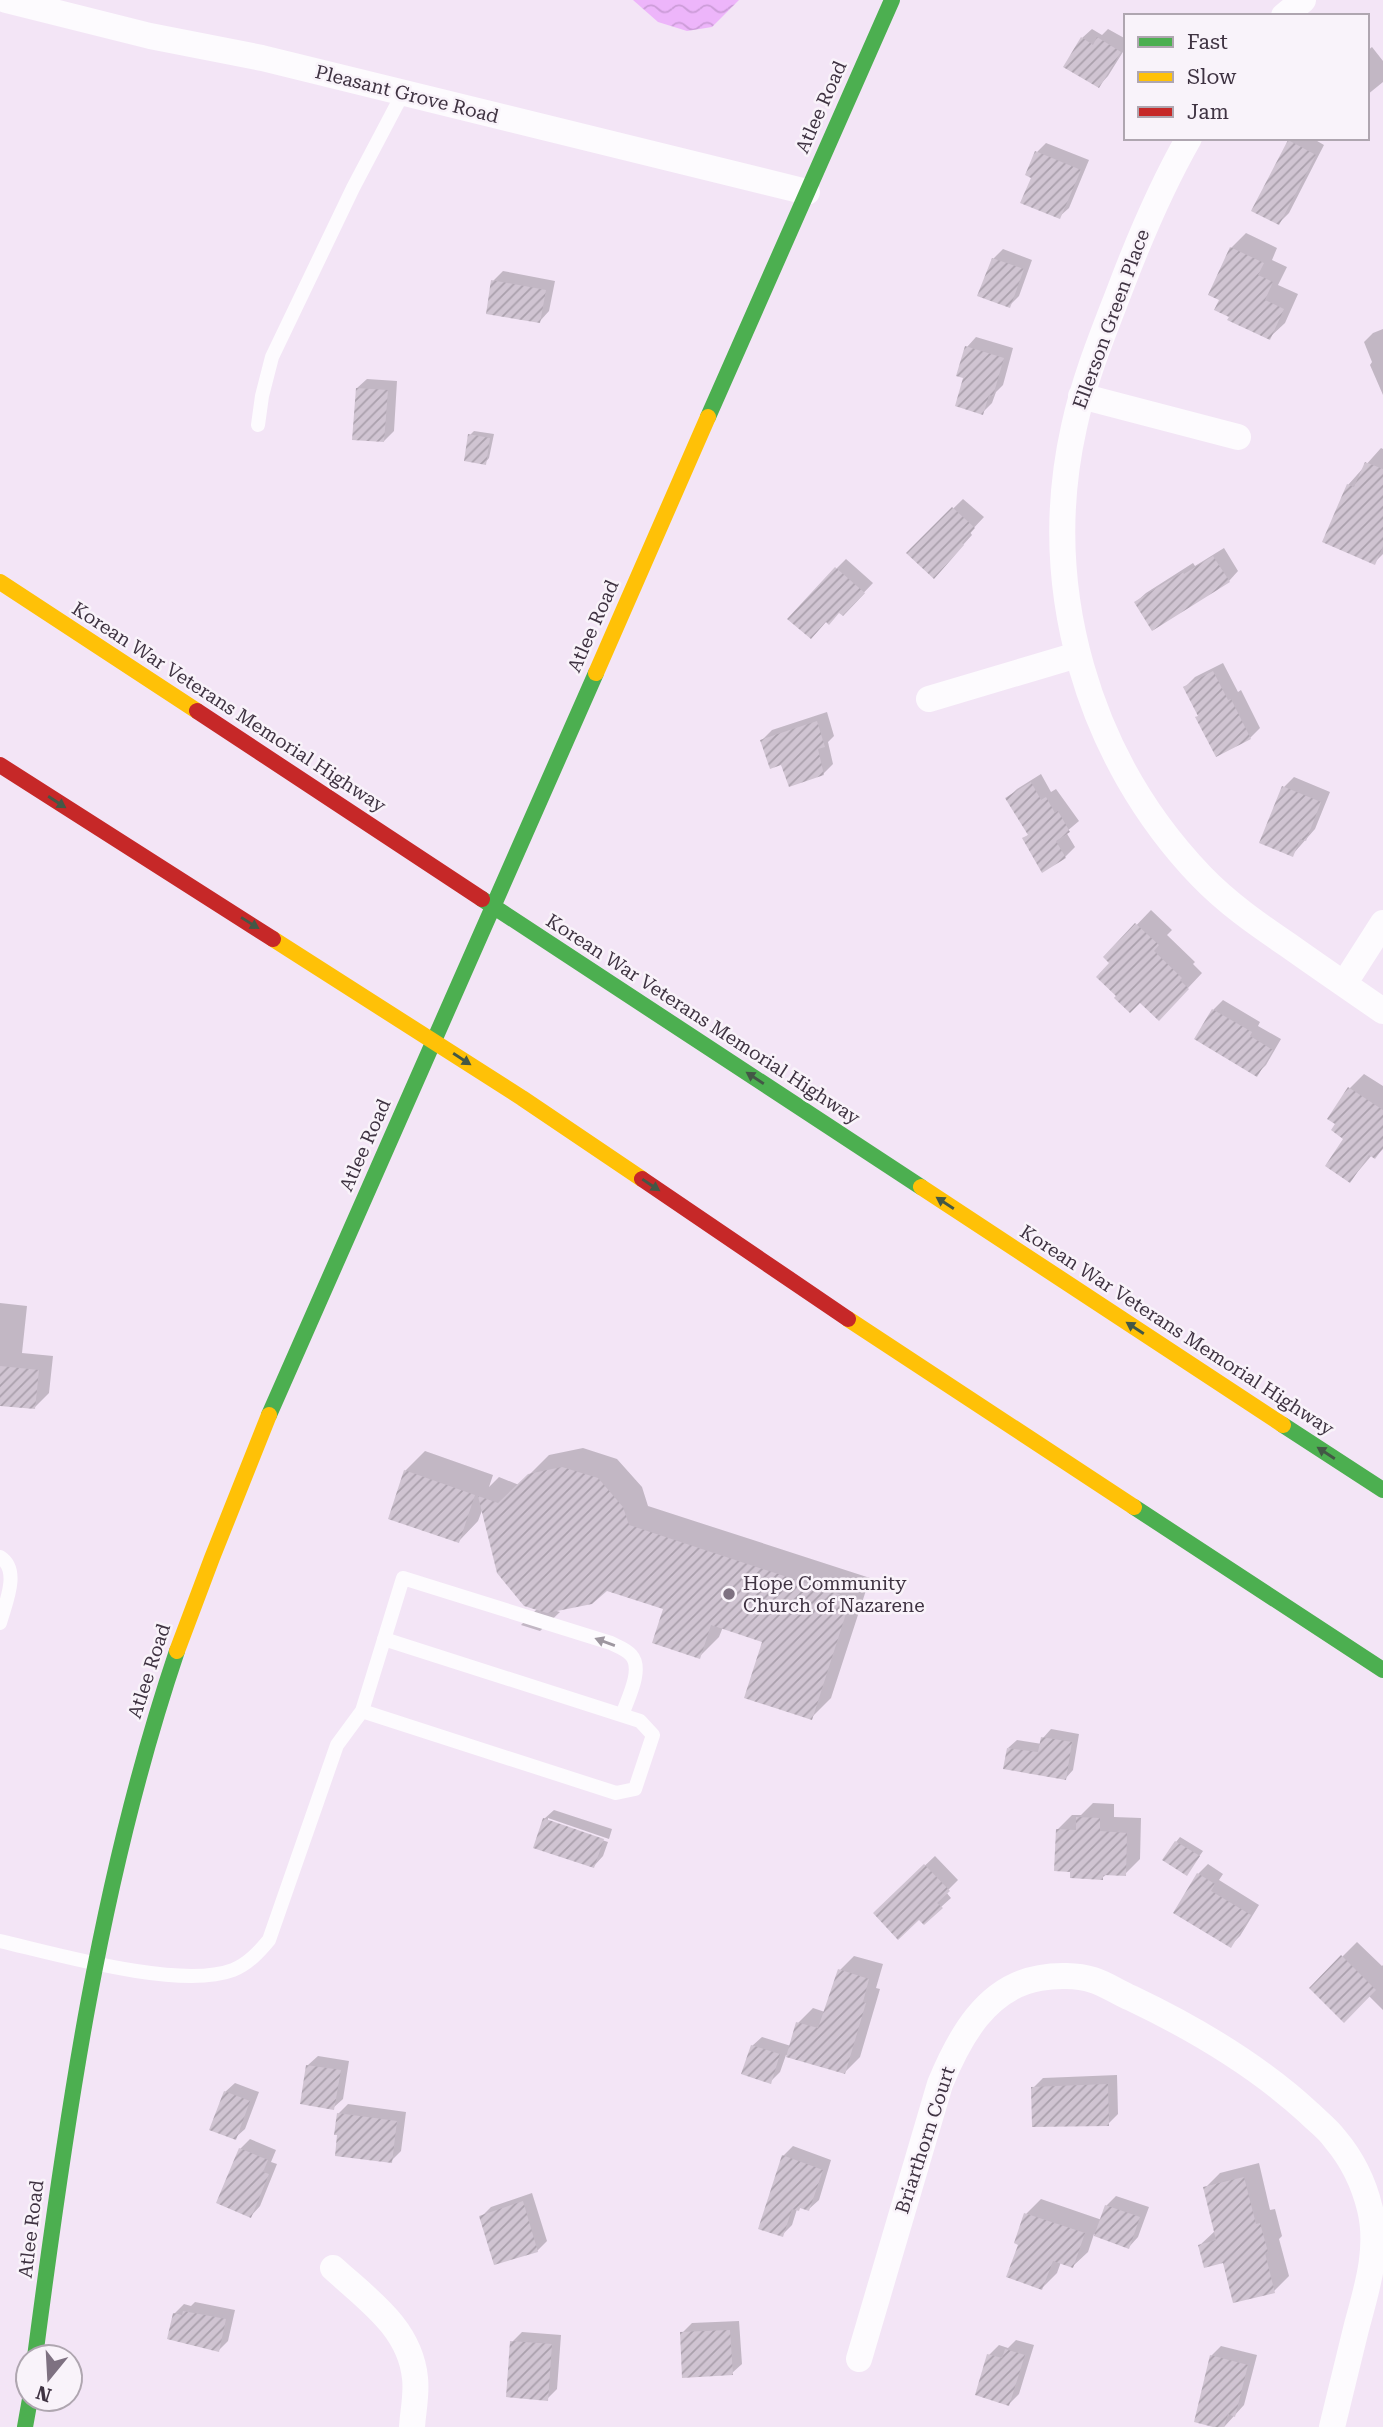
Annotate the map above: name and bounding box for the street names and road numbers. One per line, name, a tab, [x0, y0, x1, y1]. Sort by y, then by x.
street label: Atlee Road	[790, 57, 852, 157]
street label: Pleasant Grove Road	[313, 60, 501, 128]
street label: Ellerson Green Place	[1068, 226, 1154, 412]
street label: Atlee Road	[562, 576, 624, 676]
street label: Korean War Veterans Memorial Highway	[68, 597, 391, 818]
street label: Korean War Veterans Memorial Highway	[542, 909, 865, 1130]
street label: Atlee Road	[334, 1095, 396, 1195]
street label: Korean War Veterans Memorial Highway	[1016, 1220, 1339, 1441]
street label: Atlee Road	[123, 1621, 175, 1721]
street label: Briarthorn Court	[890, 2064, 960, 2216]
street label: Atlee Road	[14, 2179, 48, 2279]

